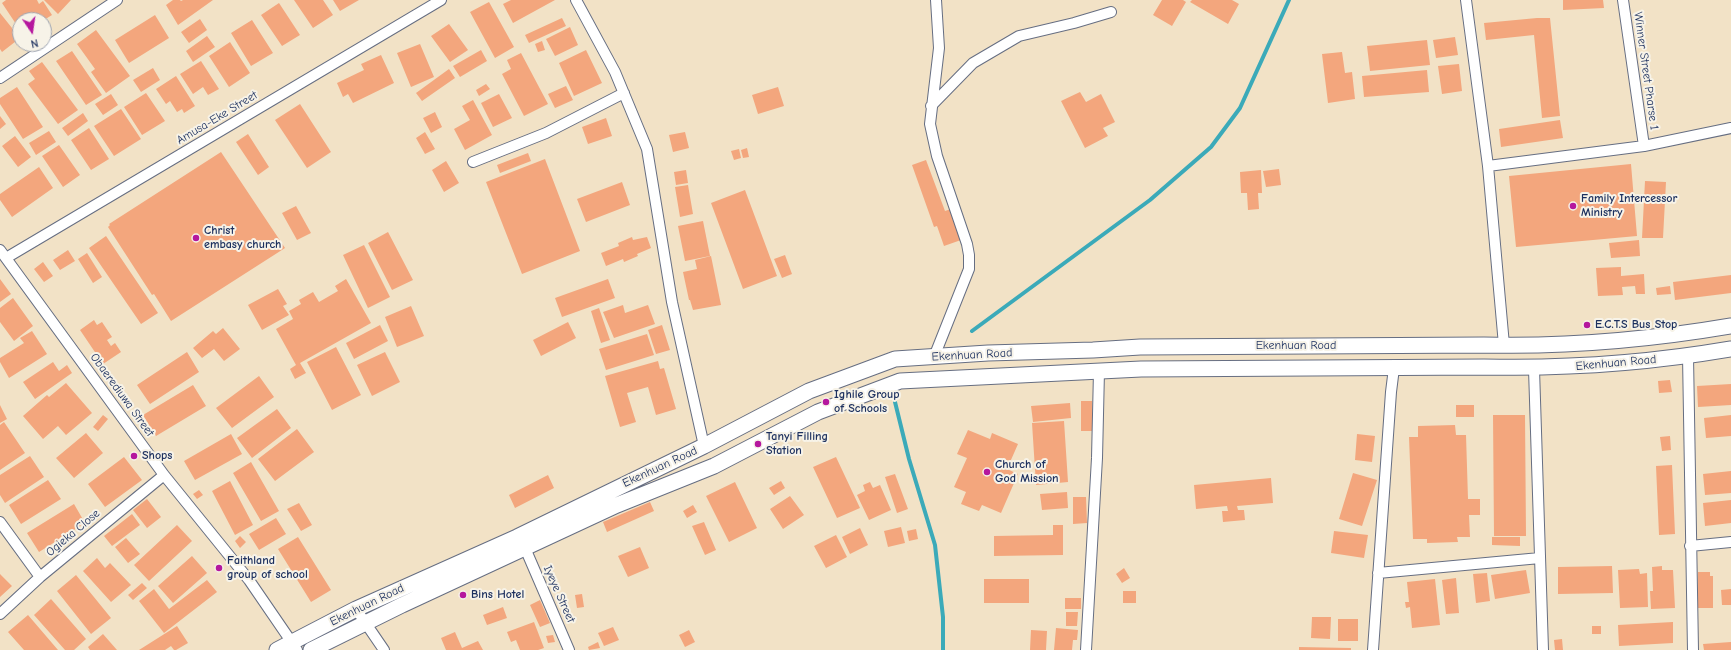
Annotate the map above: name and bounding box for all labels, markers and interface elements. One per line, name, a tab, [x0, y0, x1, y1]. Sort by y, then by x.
street label: Winner Street Pharse 1	[1631, 11, 1661, 131]
north arrow	[12, 12, 52, 52]
text: N	[30, 36, 40, 50]
street label: Amusa-Eke Street	[174, 88, 260, 148]
place label: Family Intercessor Ministry	[1581, 192, 1677, 220]
marker: Family Intercessor Ministry	[1568, 201, 1578, 211]
place label: Christ embasy church	[204, 224, 281, 252]
marker: Christ embasy church	[191, 233, 201, 243]
place label: E.C.T.S Bus Stop	[1595, 318, 1677, 332]
marker: E.C.T.S Bus Stop	[1582, 320, 1592, 330]
street label: Ekenhuan Road	[1256, 339, 1336, 353]
street label: Ekenhuan Road	[931, 346, 1013, 364]
street label: Obaerediuwa Street	[87, 351, 157, 439]
street label: Ekenhuan Road	[1575, 352, 1657, 374]
place label: Ighile Group of Schools	[834, 388, 899, 416]
marker: Ighile Group of Schools	[821, 397, 831, 407]
place label: Tanyi Filling Station	[766, 430, 828, 458]
marker: Tanyi Filling Station	[753, 439, 763, 449]
street label: Ekenhuan Road	[620, 443, 700, 491]
place label: Shops	[142, 449, 172, 463]
marker: Shops	[129, 451, 139, 461]
place label: Church of God Mission	[995, 458, 1059, 486]
marker: Church of God Mission	[982, 467, 992, 477]
street label: Ogieka Close	[43, 506, 103, 560]
place label: Faithland group of school	[227, 554, 308, 582]
marker: Faithland group of school	[214, 563, 224, 573]
street label: Iyeye Street	[540, 563, 578, 625]
street label: Ekenhuan Road	[328, 581, 406, 629]
place label: Bins Hotel	[471, 588, 524, 602]
marker: Bins Hotel	[458, 590, 468, 600]

